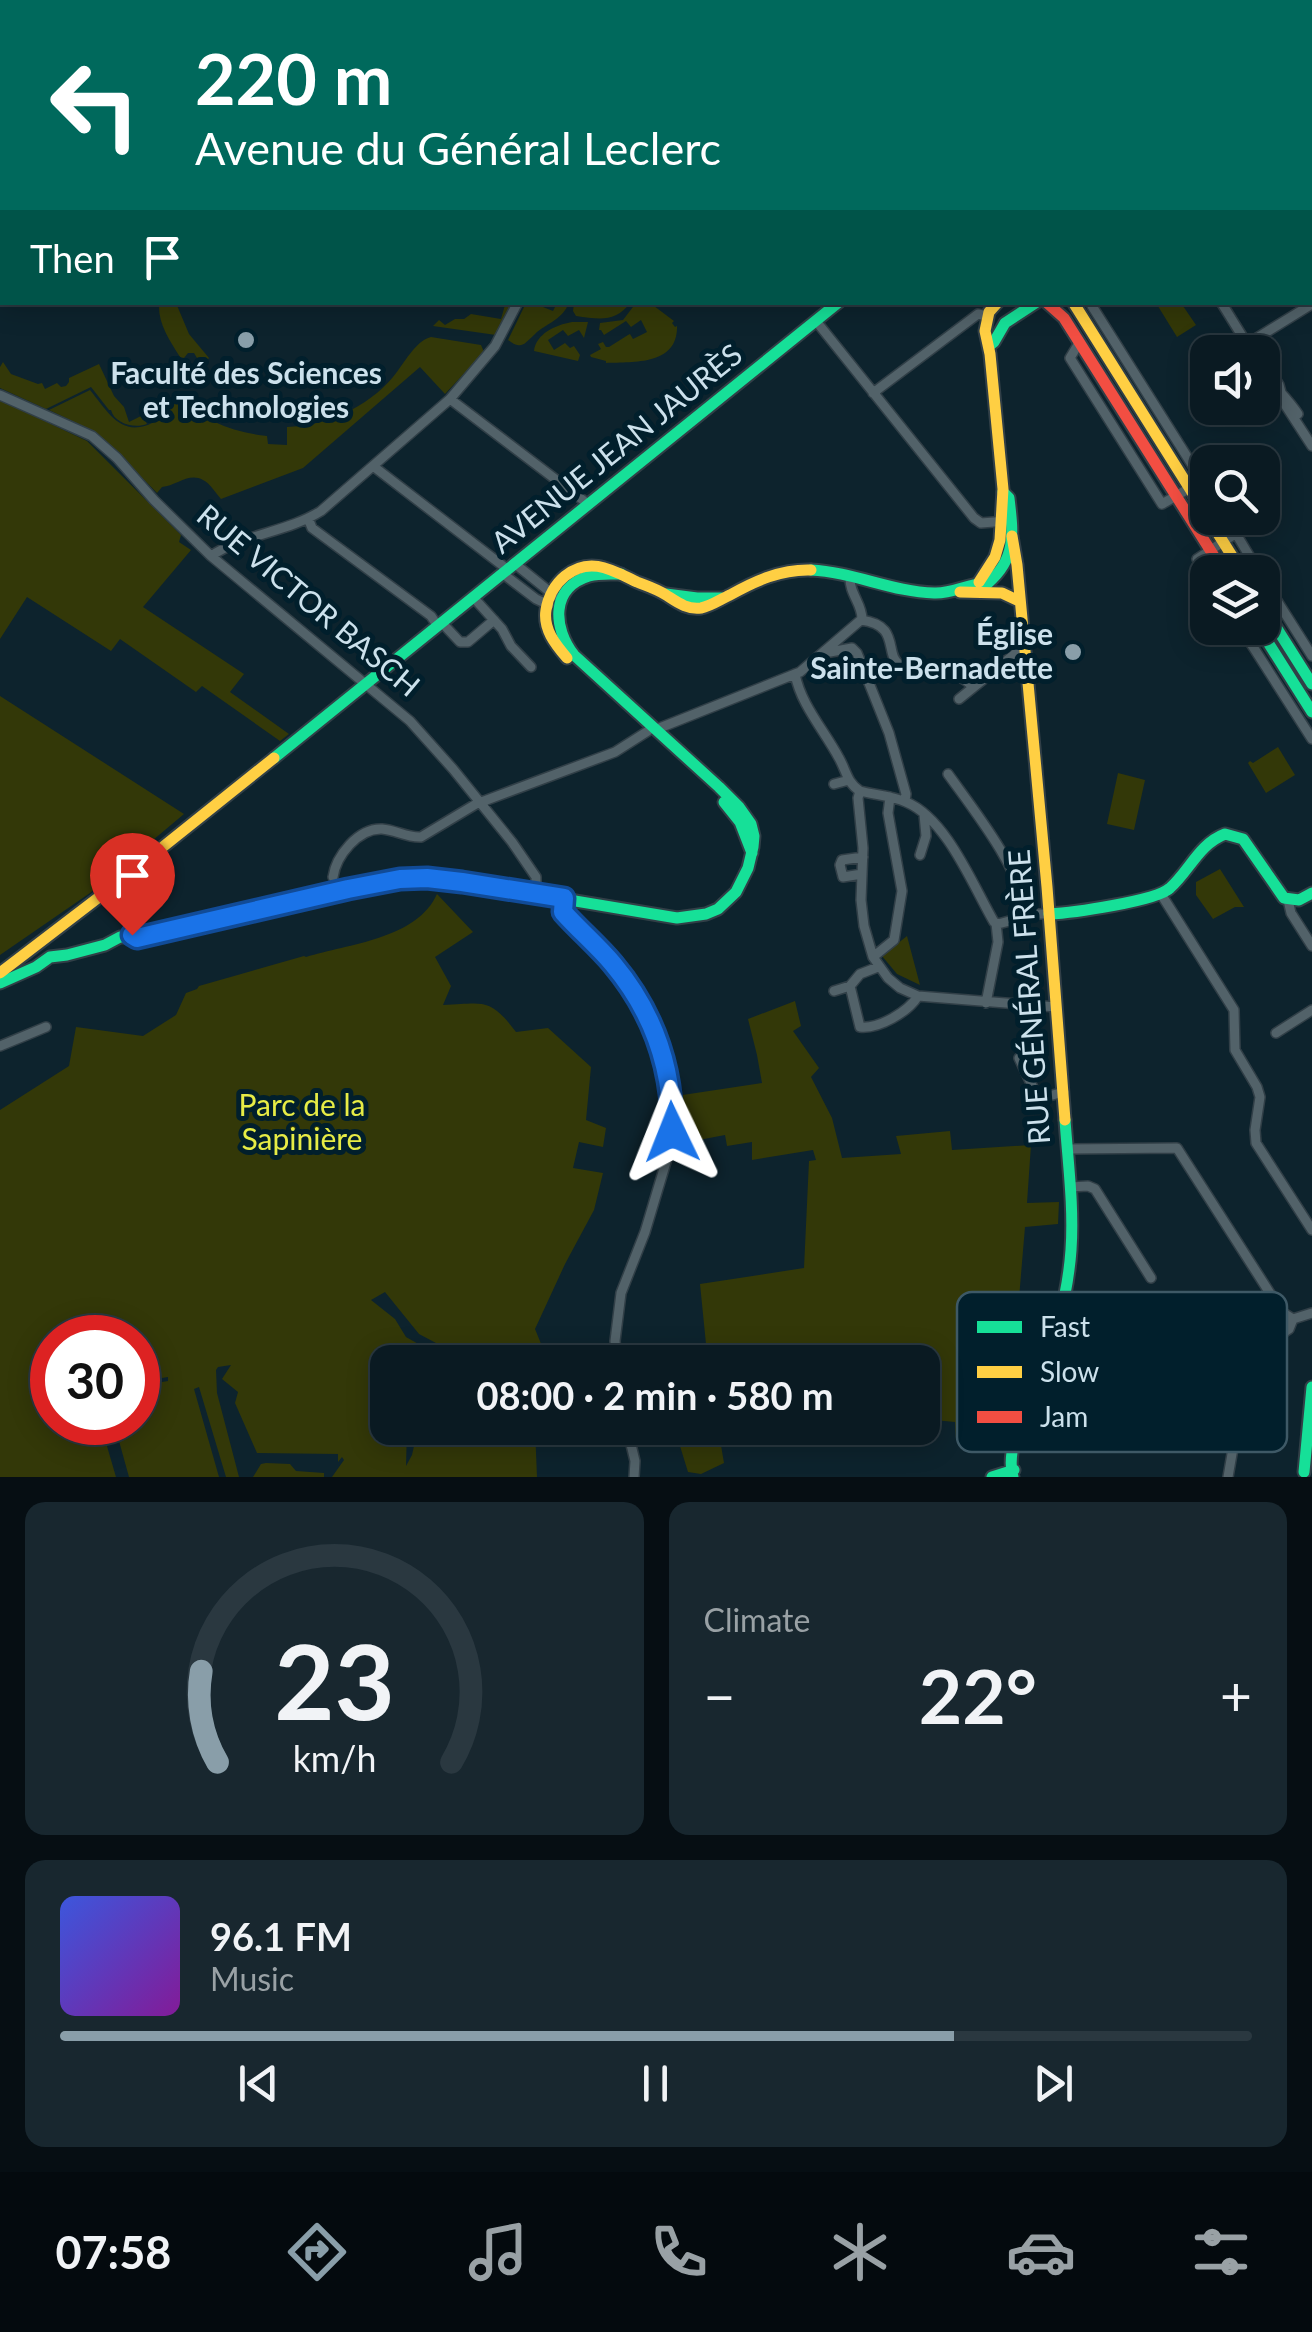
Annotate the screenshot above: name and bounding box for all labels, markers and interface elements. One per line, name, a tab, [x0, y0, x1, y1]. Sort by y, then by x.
text: 220 m	[195, 36, 392, 120]
icon: left	[30, 40, 160, 170]
text: Avenue du Général Leclerc	[195, 121, 721, 175]
icon: arrive	[135, 230, 190, 285]
text: Then	[30, 235, 115, 281]
marker: Faculté des Sciences et Technologies	[235, 329, 257, 351]
street label: AVENUE JEAN JAURÈS	[483, 335, 748, 560]
map controls	[1190, 335, 1280, 645]
button: sound	[1190, 335, 1280, 425]
place label: Faculté des Sciences et Technologies	[110, 354, 382, 424]
button: search	[1190, 445, 1280, 535]
street label: RUE VICTOR BASCH	[191, 496, 428, 703]
button: layers	[1190, 555, 1280, 645]
place label: Église Sainte-Bernadette	[810, 615, 1053, 685]
marker: Église Sainte-Bernadette	[1062, 641, 1084, 663]
pin	[90, 833, 175, 936]
icon: arrive	[105, 848, 160, 903]
street label: RUE GÉNÉRAL FRÈRE	[1000, 848, 1056, 1146]
position arrow	[620, 1080, 724, 1184]
park label: Parc de la Sapinière	[238, 1086, 366, 1156]
legend	[957, 1292, 1287, 1452]
text: Fast	[1040, 1309, 1090, 1343]
speed limit sign: 30	[30, 1315, 160, 1445]
text: Slow	[1040, 1354, 1099, 1388]
text: 08:00 · 2 min · 580 m	[476, 1372, 834, 1418]
text: Jam	[1040, 1399, 1088, 1433]
text: Climate	[704, 1600, 810, 1639]
text: 23	[274, 1617, 395, 1742]
text: 22°	[919, 1650, 1037, 1740]
text: −	[704, 1662, 735, 1728]
text: +	[1220, 1662, 1252, 1728]
text: km/h	[292, 1737, 376, 1780]
text: 96.1 FM	[210, 1913, 352, 1959]
text: Music	[210, 1959, 294, 1998]
icon: previous	[231, 2056, 286, 2111]
icon: pause	[628, 2056, 683, 2111]
icon: next	[1026, 2056, 1081, 2111]
icon: directions	[282, 2217, 352, 2287]
icon: music	[463, 2217, 533, 2287]
icon: phone	[644, 2217, 714, 2287]
icon: climate	[825, 2217, 895, 2287]
icon: car	[1006, 2217, 1076, 2287]
icon: filters	[1186, 2217, 1256, 2287]
text: 07:58	[55, 2225, 171, 2279]

